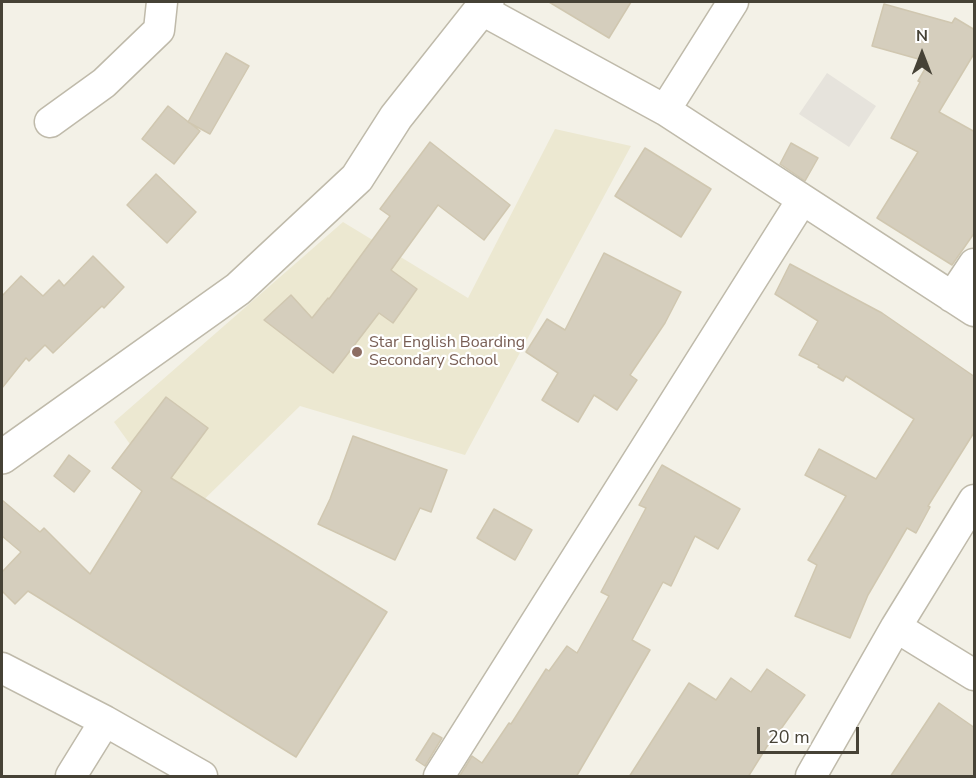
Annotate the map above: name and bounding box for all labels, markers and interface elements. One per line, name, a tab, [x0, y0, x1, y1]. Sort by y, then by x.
north arrow	[892, 24, 952, 84]
text: N	[916, 25, 928, 47]
place label: Star English Boarding Secondary School	[369, 333, 525, 371]
marker: Star English Boarding Secondary School	[350, 345, 364, 359]
scale bar	[760, 715, 862, 753]
text: 20 m	[768, 725, 810, 749]

